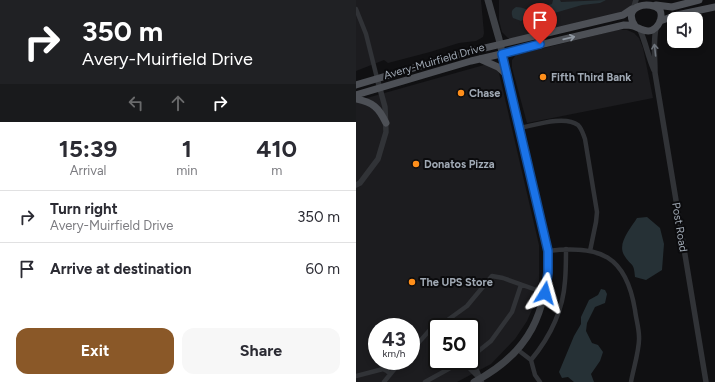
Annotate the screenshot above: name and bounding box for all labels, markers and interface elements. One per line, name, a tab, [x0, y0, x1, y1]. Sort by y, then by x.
pin	[523, 3, 557, 44]
icon: arrive	[529, 9, 551, 31]
map controls	[667, 12, 703, 48]
button: sound	[667, 12, 703, 48]
text: 350 m	[82, 14, 163, 48]
icon: right	[16, 16, 68, 68]
one-way arrow	[563, 33, 576, 41]
street label: Avery-Muirfield Drive	[382, 41, 486, 82]
one-way arrow	[651, 44, 658, 57]
text: Avery-Muirfield Drive	[82, 48, 253, 70]
place label: Fifth Third Bank	[551, 71, 631, 84]
marker: Fifth Third Bank	[538, 72, 548, 82]
place label: Chase	[469, 87, 500, 100]
marker: Chase	[456, 88, 466, 98]
icon: left	[125, 92, 147, 114]
icon: ahead	[167, 92, 189, 114]
icon: right	[209, 92, 231, 114]
text: 15:39	[59, 134, 117, 163]
text: 1	[182, 134, 192, 163]
text: 410	[256, 134, 297, 163]
place label: Donatos Pizza	[424, 158, 495, 171]
marker: Donatos Pizza	[411, 159, 421, 169]
text: Arrival	[70, 163, 106, 178]
text: min	[176, 163, 198, 178]
text: m	[271, 163, 282, 178]
text: Turn right	[50, 200, 118, 218]
street label: Post Road	[669, 201, 690, 253]
icon: right	[16, 206, 38, 228]
text: 350 m	[297, 208, 340, 226]
text: Avery-Muirfield Drive	[50, 218, 173, 233]
icon: arrive	[16, 258, 38, 280]
text: Arrive at destination	[50, 260, 191, 278]
text: 60 m	[305, 260, 340, 278]
position arrow	[524, 272, 566, 314]
place label: The UPS Store	[420, 276, 493, 289]
marker: The UPS Store	[407, 277, 417, 287]
speed limit sign: 50	[428, 318, 480, 370]
text: 43	[382, 327, 406, 351]
button: Exit	[16, 328, 174, 374]
button: Share	[182, 328, 340, 374]
text: km/h	[383, 347, 405, 360]

